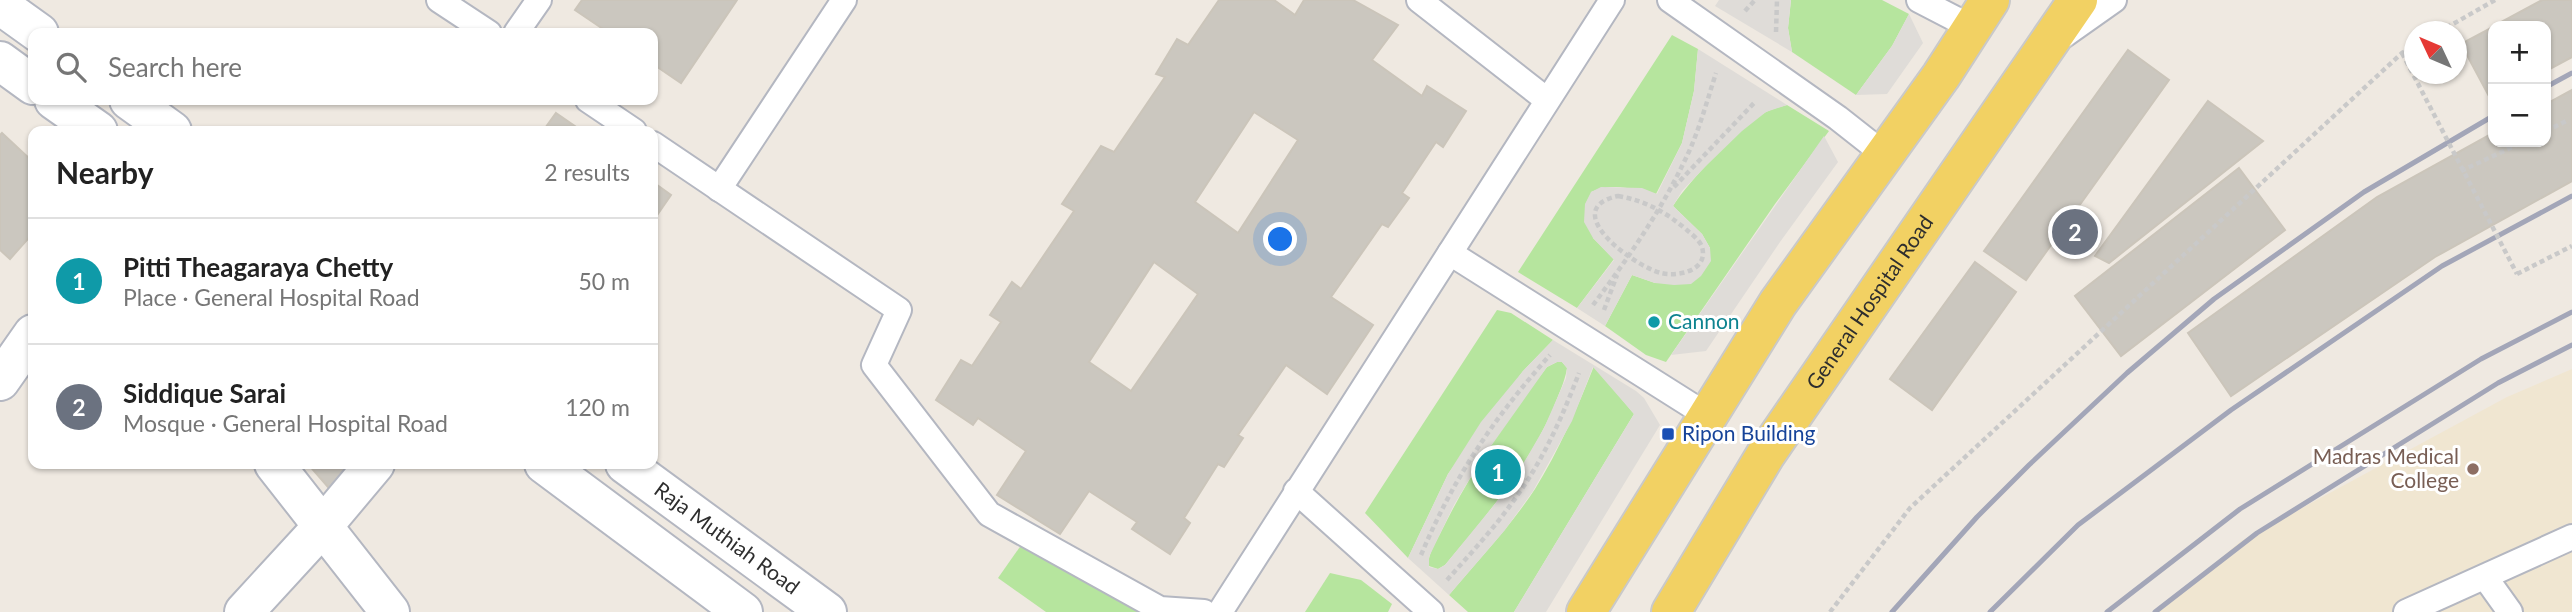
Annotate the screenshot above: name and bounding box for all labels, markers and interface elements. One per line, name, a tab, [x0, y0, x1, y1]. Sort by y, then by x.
north arrow	[2404, 21, 2467, 84]
map controls	[2488, 21, 2551, 147]
button: +	[2488, 21, 2551, 84]
search box	[28, 28, 658, 105]
icon: search	[52, 48, 90, 86]
text: Search here	[108, 51, 242, 83]
button: −	[2488, 84, 2551, 147]
text: Nearby	[56, 154, 154, 190]
text: 2 results	[544, 158, 630, 186]
pin: 2	[2052, 206, 2098, 258]
street label: General Hospital Road	[1800, 210, 1937, 394]
your location	[1263, 222, 1297, 256]
text: Pitti Theagaraya Chetty	[123, 251, 393, 283]
text: 1	[72, 267, 86, 295]
text: 50 m	[579, 267, 630, 295]
text: Place · General Hospital Road	[123, 283, 420, 311]
place label: Cannon	[1668, 308, 1740, 333]
marker: Cannon	[1646, 314, 1662, 330]
text: Siddique Sarai	[123, 377, 286, 409]
text: 2	[72, 393, 86, 421]
text: 120 m	[565, 393, 630, 421]
text: Mosque · General Hospital Road	[123, 409, 448, 437]
place label: Ripon Building	[1682, 420, 1815, 445]
marker: Ripon Building	[1660, 426, 1676, 442]
place label: Madras Medical College	[2313, 443, 2459, 492]
pin: 1	[1475, 446, 1521, 498]
marker: Madras Medical College	[2465, 461, 2481, 477]
street label: Raja Muthiah Road	[650, 476, 805, 599]

